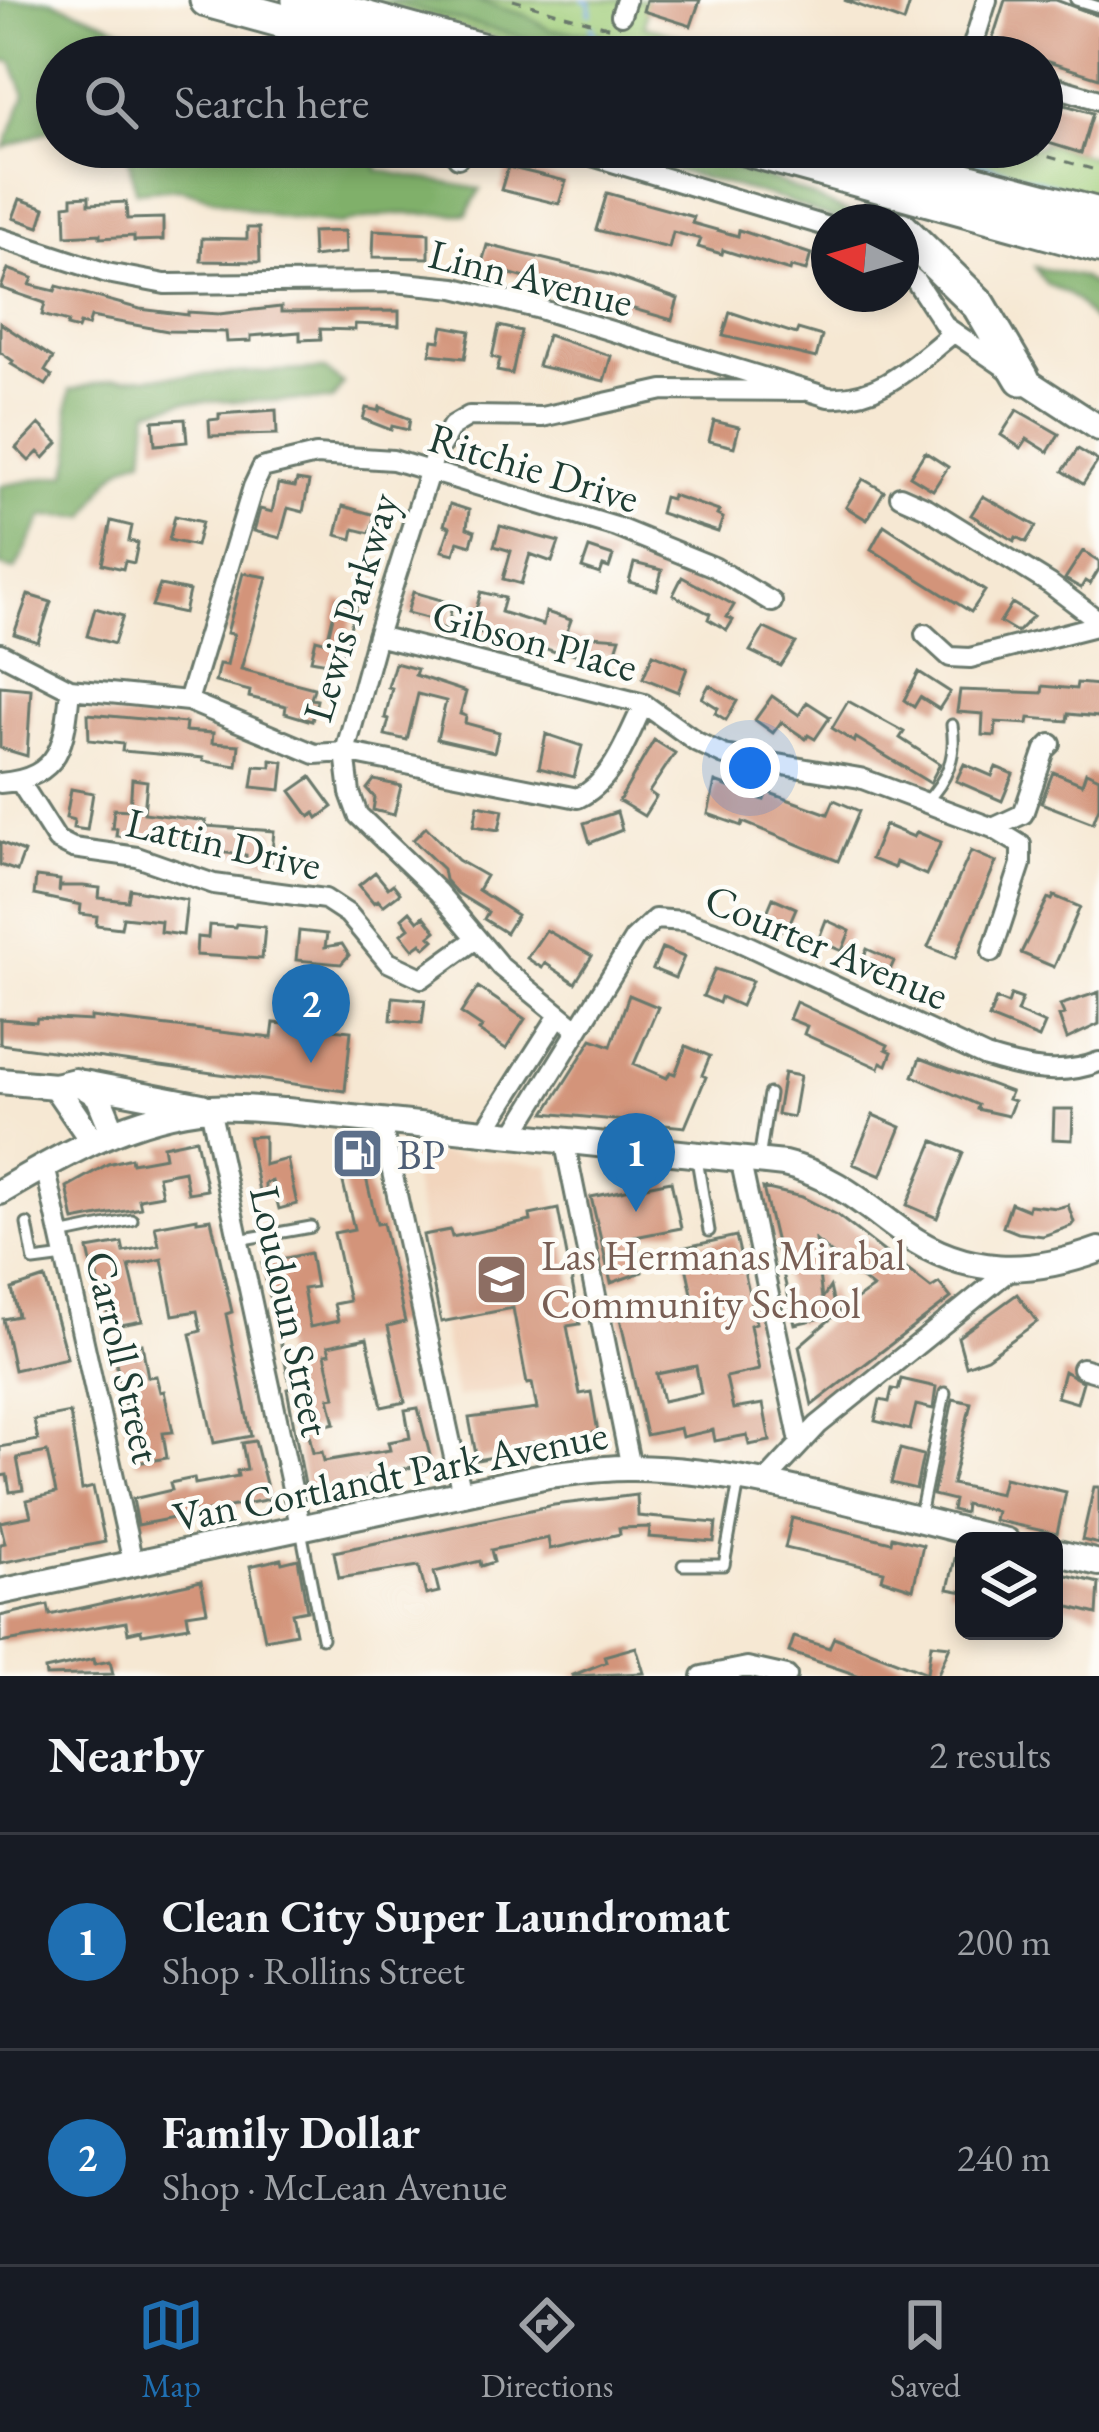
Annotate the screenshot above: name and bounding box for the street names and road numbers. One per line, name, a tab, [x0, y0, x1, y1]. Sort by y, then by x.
street label: Linn Avenue	[423, 226, 639, 329]
street label: Ritchie Drive	[422, 409, 646, 525]
street label: Lewis Parkway	[290, 486, 412, 728]
street label: Gibson Place	[426, 587, 643, 694]
street label: Lattin Drive	[121, 794, 327, 893]
street label: Courter Avenue	[697, 870, 957, 1022]
street label: Loudoun Street	[237, 1181, 344, 1441]
street label: Carroll Street	[72, 1246, 175, 1468]
street label: Van Cortlandt Park Avenue	[168, 1406, 612, 1545]

